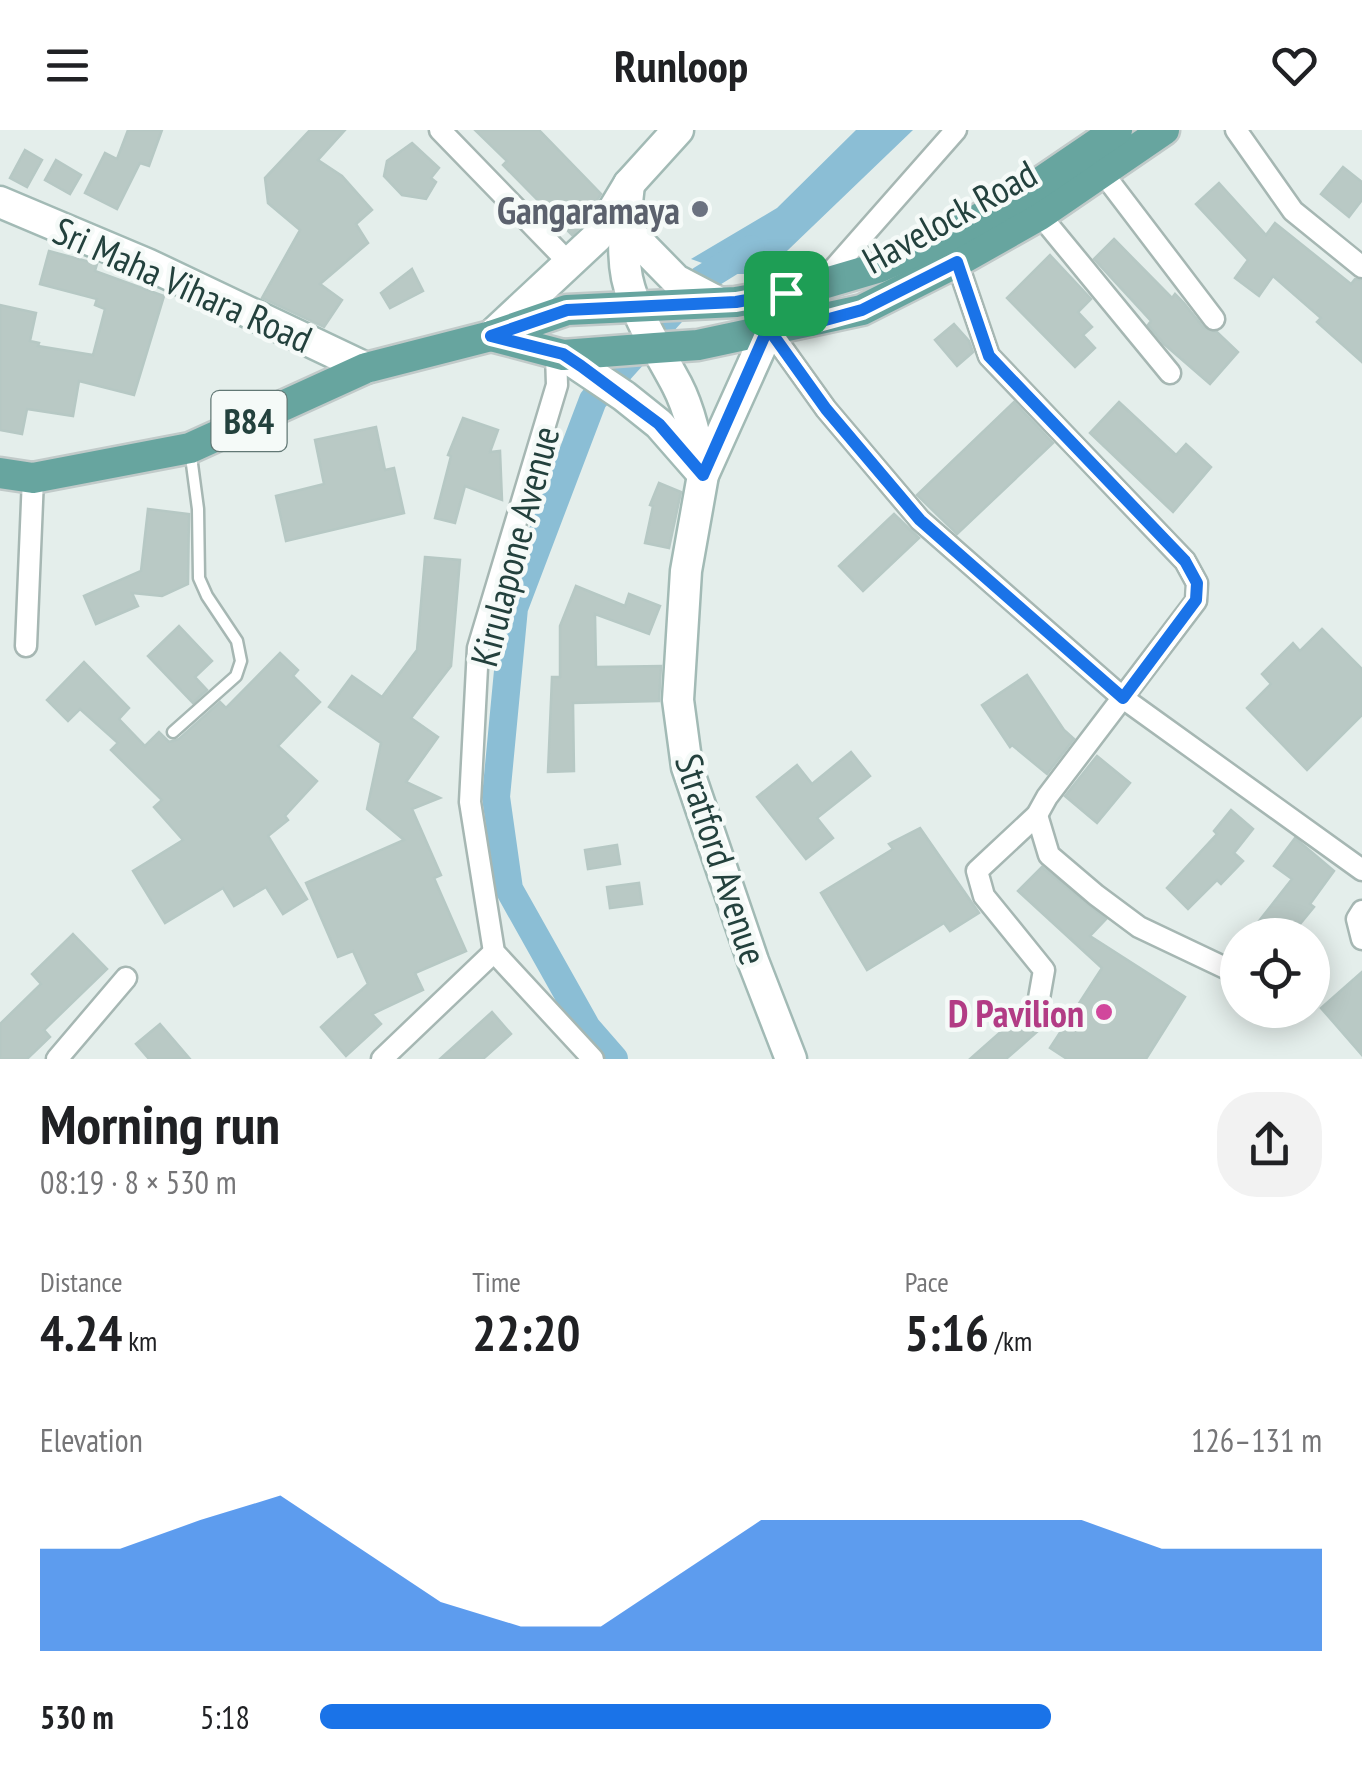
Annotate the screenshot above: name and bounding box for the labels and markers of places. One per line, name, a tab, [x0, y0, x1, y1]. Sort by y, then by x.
place label: Gangaramaya	[497, 185, 680, 234]
marker: Gangaramaya	[689, 198, 711, 220]
pin	[744, 251, 829, 336]
place label: D Pavilion	[948, 988, 1084, 1037]
marker: D Pavilion	[1093, 1001, 1115, 1023]

